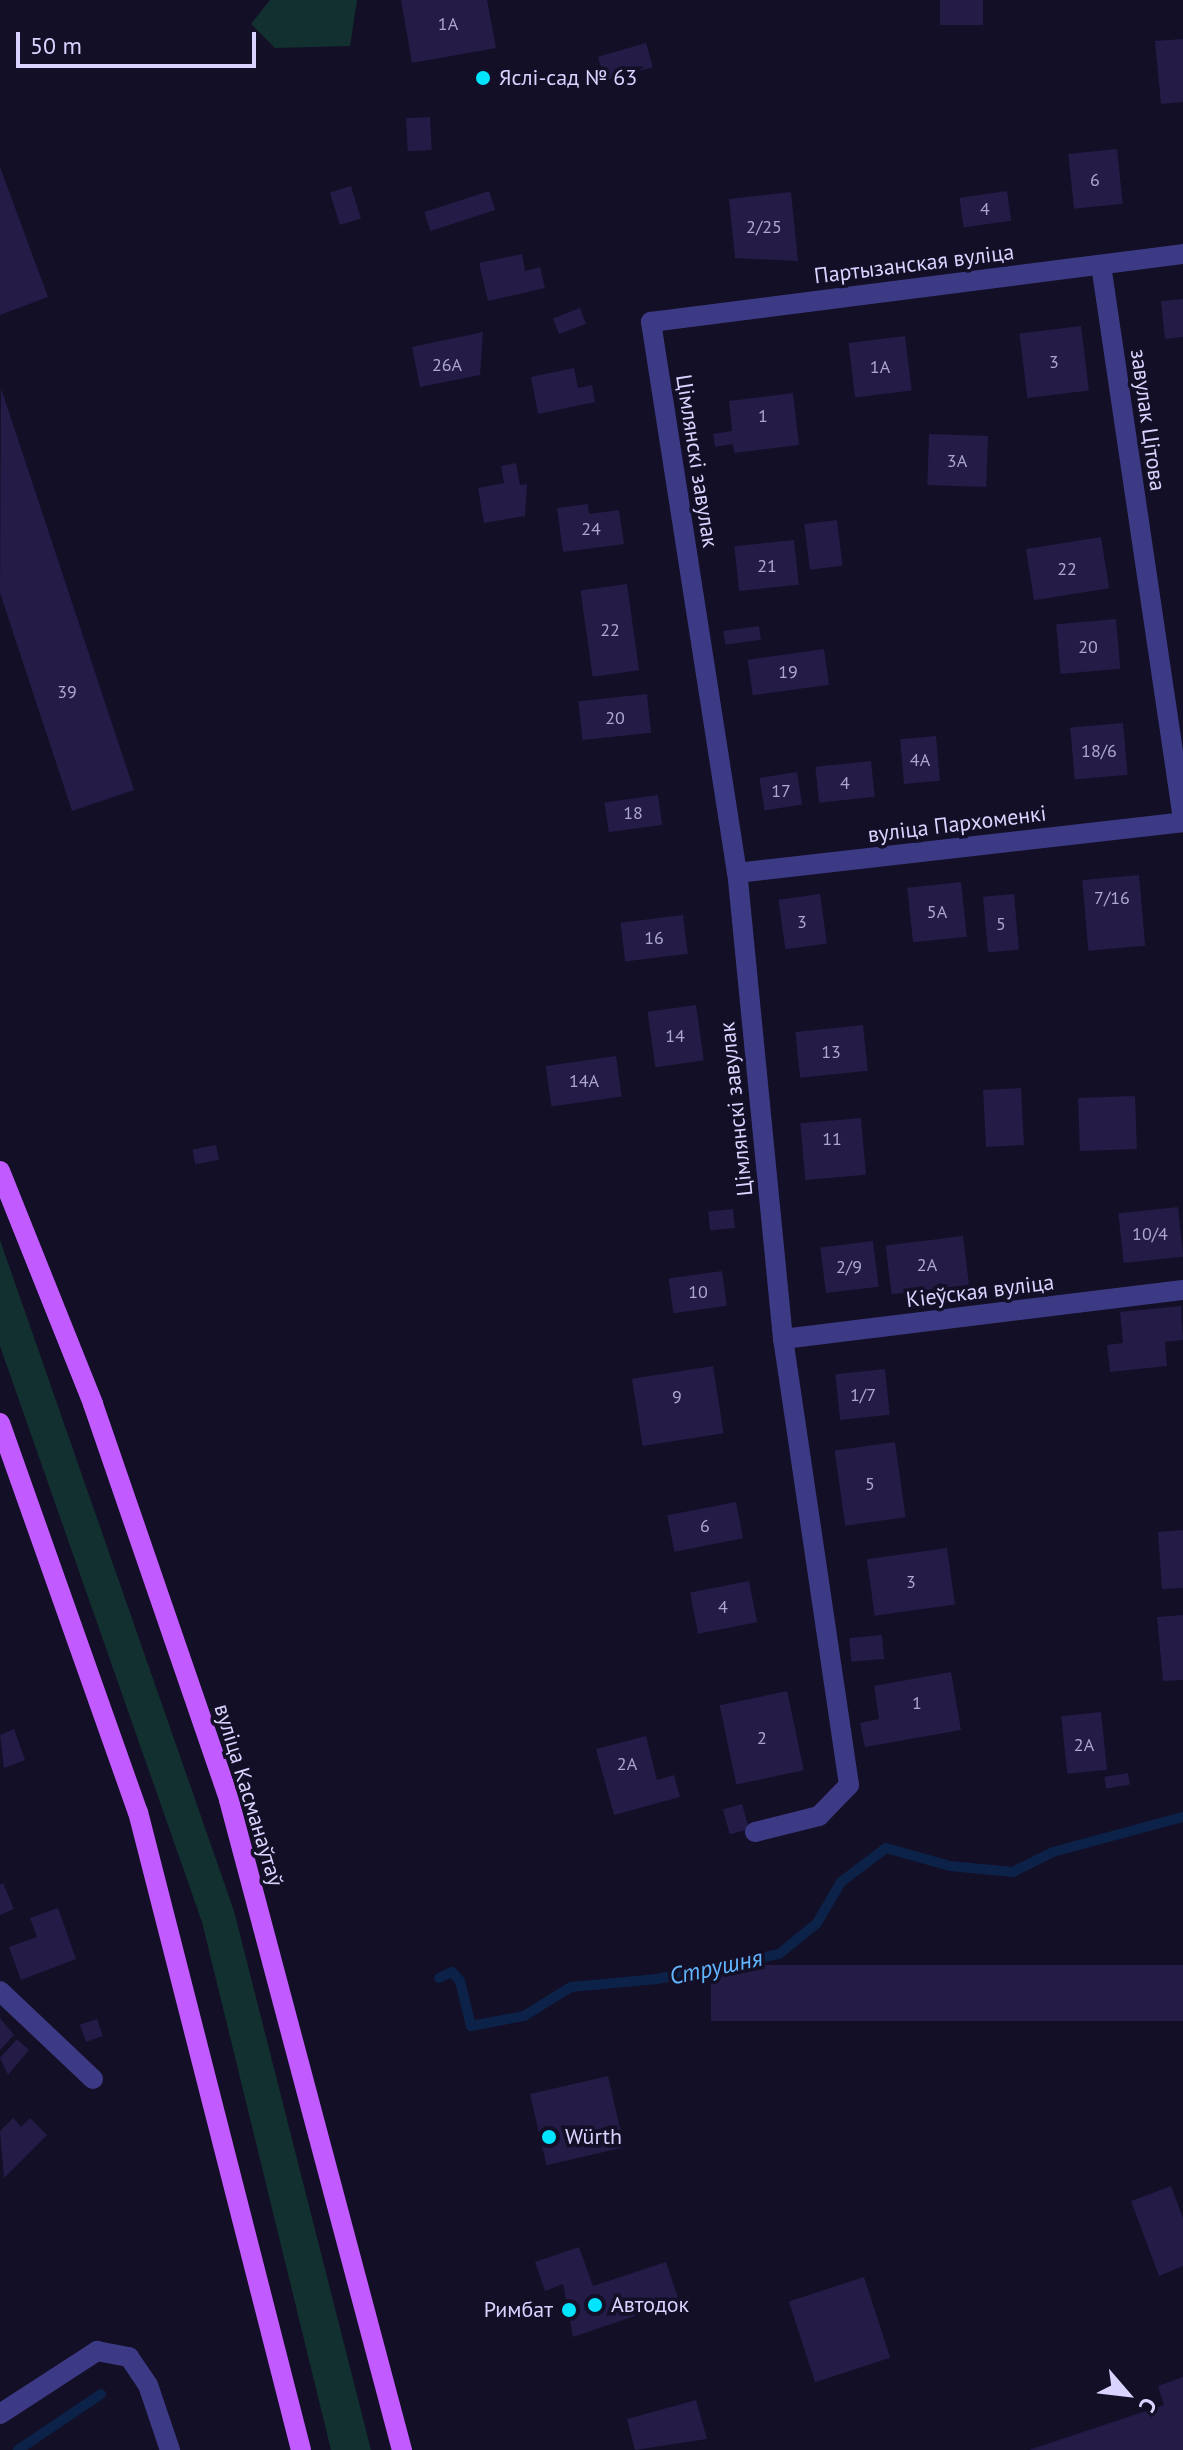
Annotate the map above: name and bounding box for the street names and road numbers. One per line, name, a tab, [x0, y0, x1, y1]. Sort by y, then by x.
street label: Партызанская вуліца	[813, 239, 1015, 289]
street label: завулак Цітова	[1125, 347, 1171, 493]
street label: Цімлянскі завулак	[670, 373, 724, 549]
street label: вуліца Пархоменкі	[866, 800, 1048, 848]
street label: Цімлянскі завулак	[714, 1021, 758, 1197]
street label: Кіеўская вуліца	[905, 1269, 1055, 1313]
street label: вуліца Касманаўтаў	[209, 1701, 289, 1889]

